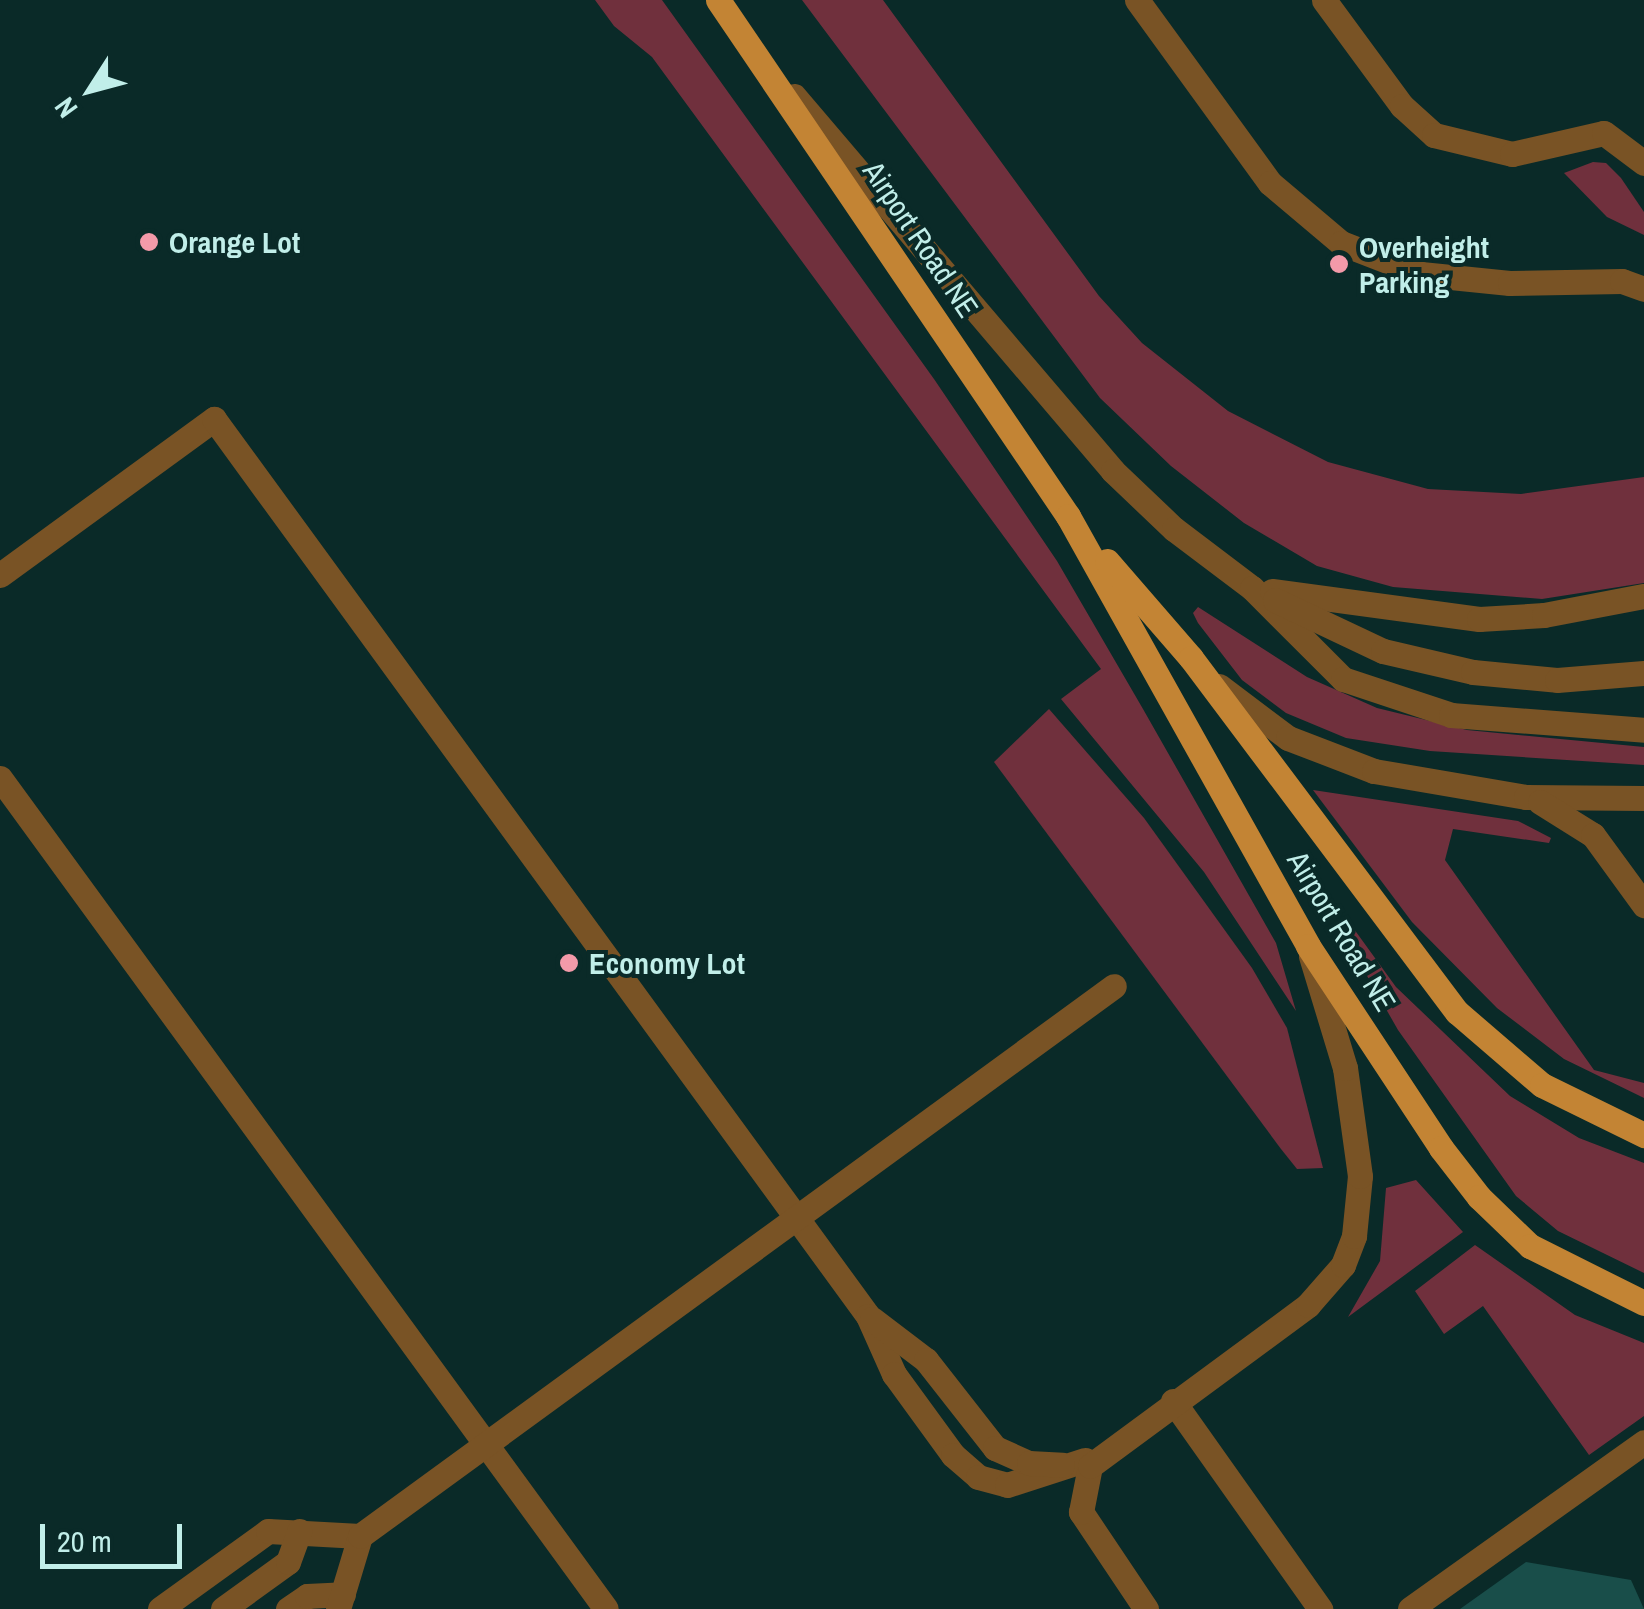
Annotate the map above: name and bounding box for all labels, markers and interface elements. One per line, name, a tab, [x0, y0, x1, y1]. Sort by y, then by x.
north arrow	[40, 40, 140, 140]
text: N	[45, 90, 86, 126]
street label: Airport Road NE	[856, 154, 986, 324]
place label: Orange Lot	[169, 224, 300, 260]
place label: Overheight Parking	[1359, 229, 1489, 300]
marker: Orange Lot	[138, 231, 160, 253]
marker: Overheight Parking	[1328, 253, 1350, 275]
street label: Airport Road NE	[1280, 844, 1404, 1018]
place label: Economy Lot	[589, 945, 745, 981]
marker: Economy Lot	[558, 952, 580, 974]
scale bar	[45, 1504, 188, 1566]
text: 20 m	[57, 1521, 112, 1561]

